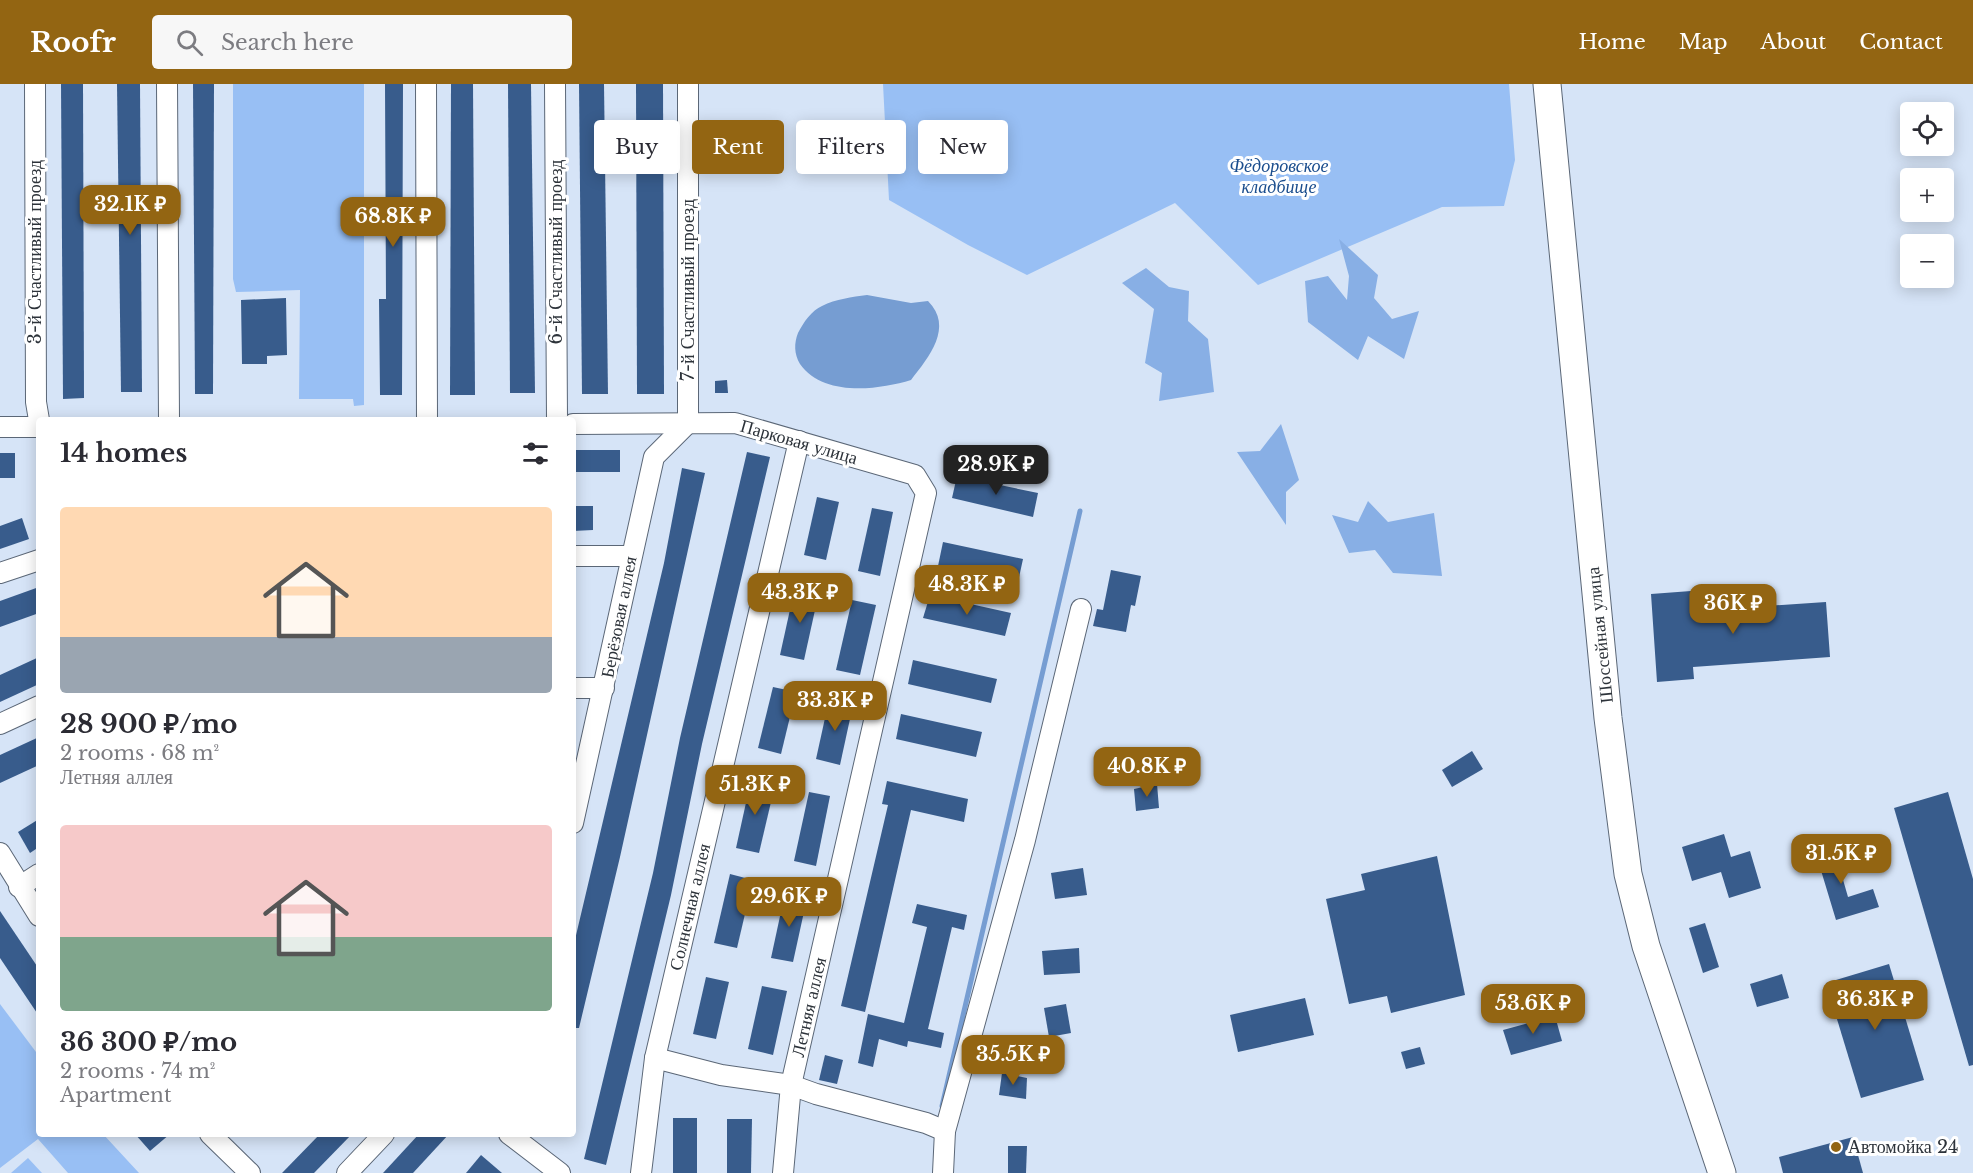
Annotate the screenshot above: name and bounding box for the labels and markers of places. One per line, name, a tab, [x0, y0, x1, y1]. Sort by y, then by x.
pin: 32.1K ₽	[75, 185, 185, 236]
pin: 68.8K ₽	[338, 197, 448, 248]
pin: 28.9K ₽	[941, 445, 1051, 496]
pin: 48.3K ₽	[912, 565, 1022, 616]
pin: 43.3K ₽	[745, 573, 855, 624]
pin: 36K ₽	[1691, 584, 1775, 635]
pin: 33.3K ₽	[780, 681, 890, 732]
pin: 40.8K ₽	[1092, 747, 1202, 798]
pin: 51.3K ₽	[700, 765, 810, 816]
pin: 31.5K ₽	[1786, 834, 1896, 885]
pin: 29.6K ₽	[734, 877, 844, 928]
pin: 36.3K ₽	[1820, 980, 1930, 1031]
pin: 53.6K ₽	[1478, 984, 1588, 1035]
pin: 35.5K ₽	[958, 1035, 1068, 1086]
place label: Автомойка 24	[1848, 1136, 1959, 1158]
marker: Автомойка 24	[1829, 1140, 1843, 1154]

